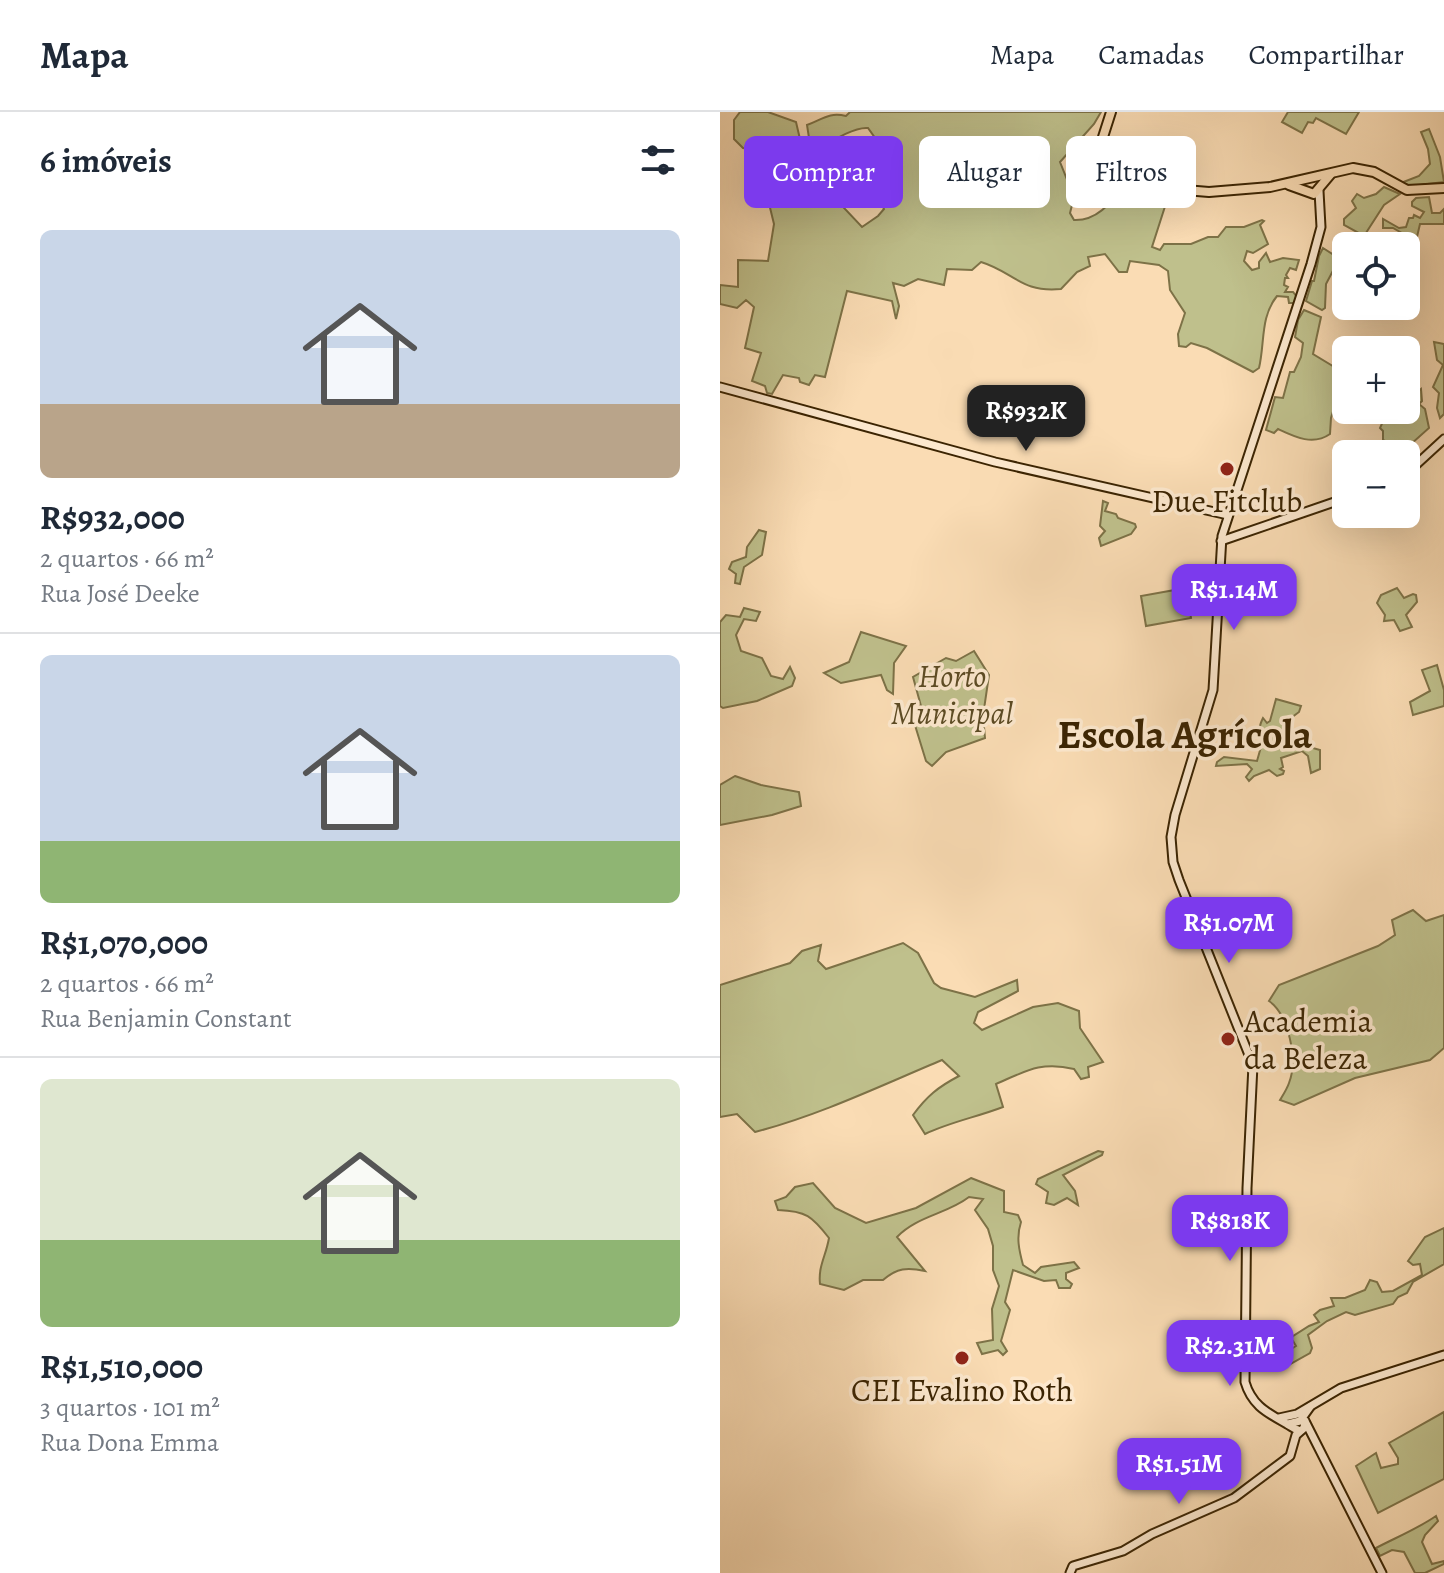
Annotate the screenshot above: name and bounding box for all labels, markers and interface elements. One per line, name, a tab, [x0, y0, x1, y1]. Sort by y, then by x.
text: Mapa	[40, 29, 129, 81]
text: Mapa	[990, 36, 1054, 74]
text: Camadas	[1098, 36, 1205, 74]
text: Compartilhar	[1249, 36, 1404, 74]
chip: Comprar	[744, 136, 903, 208]
chip: Alugar	[919, 136, 1050, 208]
chip: Filtros	[1066, 136, 1196, 208]
text: 6 imóveis	[40, 137, 172, 184]
icon: filters	[636, 138, 680, 182]
map controls	[1332, 232, 1420, 528]
button: locate	[1332, 232, 1420, 320]
icon: home	[288, 282, 432, 426]
button: +	[1332, 336, 1420, 424]
pin: R$932K	[961, 385, 1091, 453]
text: R$932K	[985, 393, 1067, 428]
button: −	[1332, 440, 1420, 528]
marker: Due Fitclub	[1218, 460, 1236, 478]
place label: Due Fitclub	[1152, 479, 1302, 523]
text: R$932,000	[40, 494, 185, 541]
text: 2 quartos · 66 m²	[40, 541, 214, 576]
pin: R$1.14M	[1160, 564, 1308, 632]
text: R$1.14M	[1190, 572, 1278, 607]
text: Rua José Deeke	[40, 576, 200, 611]
park label: Horto Municipal	[891, 654, 1013, 735]
icon: home	[288, 707, 432, 851]
district label: Escola Agrícola	[1058, 707, 1313, 762]
pin: R$1.07M	[1155, 897, 1303, 965]
text: R$1.07M	[1183, 905, 1275, 940]
text: R$1,070,000	[40, 919, 208, 966]
text: 2 quartos · 66 m²	[40, 966, 214, 1001]
place label: Academia da Beleza	[1243, 999, 1373, 1080]
text: Rua Benjamin Constant	[40, 1001, 292, 1036]
marker: Academia da Beleza	[1219, 1030, 1237, 1048]
icon: home	[288, 1131, 432, 1275]
pin: R$818K	[1165, 1195, 1295, 1263]
text: R$818K	[1190, 1203, 1270, 1238]
pin: R$2.31M	[1156, 1320, 1304, 1388]
text: R$2.31M	[1185, 1328, 1275, 1363]
text: R$1,510,000	[40, 1343, 203, 1390]
marker: CEI Evalino Roth	[953, 1349, 971, 1367]
place label: CEI Evalino Roth	[851, 1368, 1073, 1412]
text: 3 quartos · 101 m²	[40, 1390, 220, 1425]
text: Rua Dona Emma	[40, 1425, 219, 1460]
pin: R$1.51M	[1105, 1438, 1253, 1506]
text: R$1.51M	[1135, 1446, 1223, 1481]

